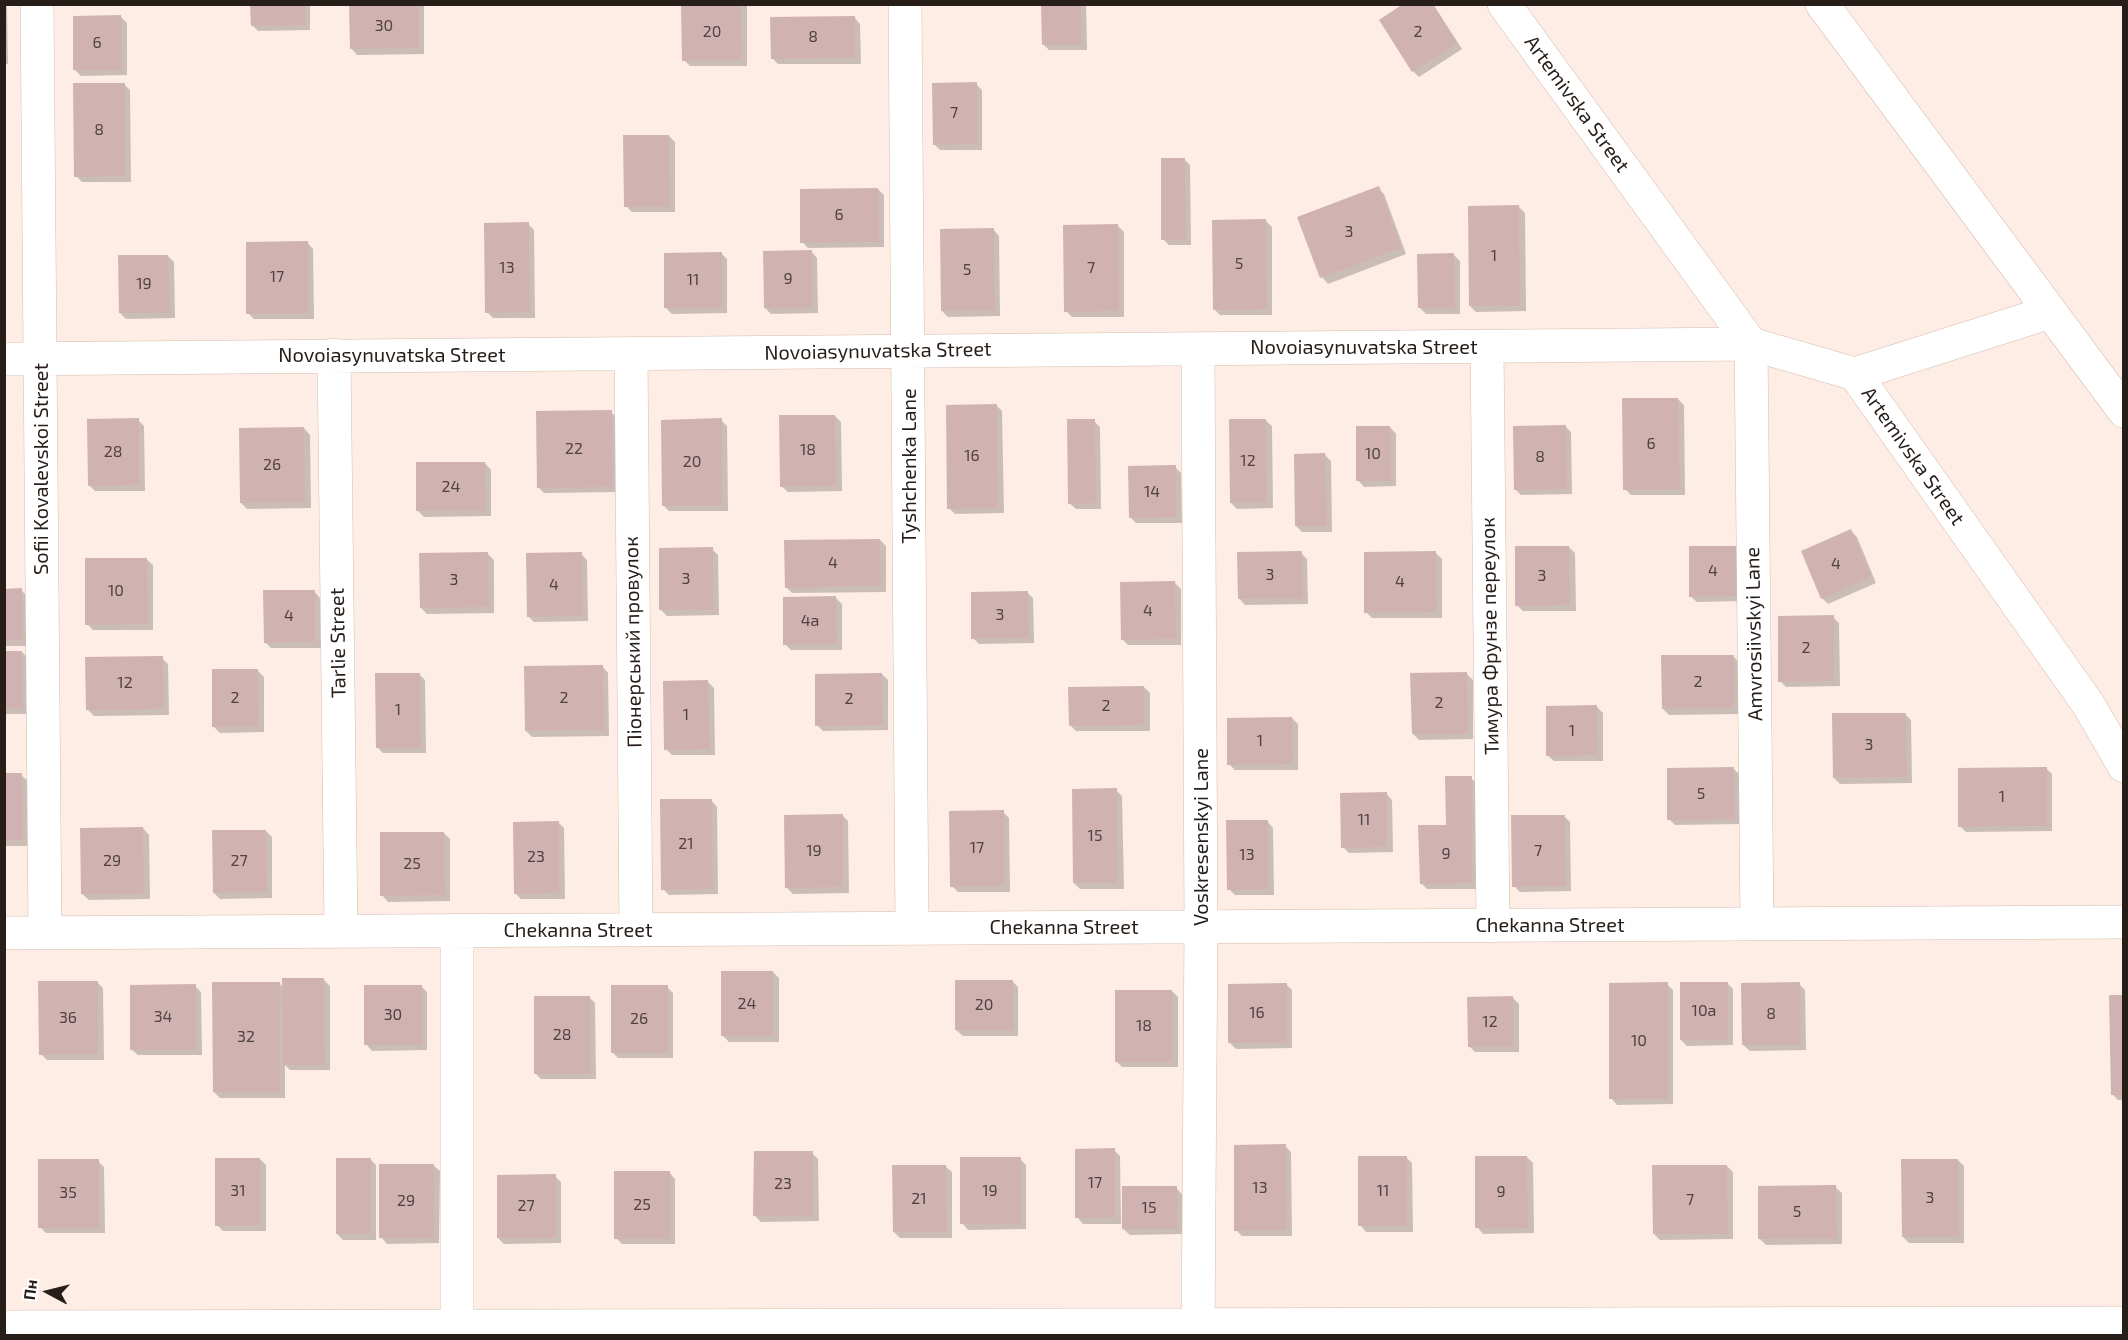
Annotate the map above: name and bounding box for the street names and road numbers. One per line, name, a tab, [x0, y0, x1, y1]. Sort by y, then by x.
street label: Artemivska Street	[1519, 31, 1635, 177]
street label: Novoiasynuvatska Street	[1250, 335, 1478, 359]
street label: Novoiasynuvatska Street	[764, 337, 992, 365]
street label: Novoiasynuvatska Street	[278, 343, 506, 367]
street label: Sofii Kovalevskoi Street	[29, 363, 53, 575]
street label: Artemivska Street	[1856, 382, 1970, 530]
street label: Tyshchenka Lane	[897, 388, 921, 544]
street label: Тимура Фрунзе переулок	[1476, 517, 1504, 755]
street label: Пiонерський провулок	[619, 536, 647, 748]
street label: Amvrosiivskyi Lane	[1740, 547, 1768, 721]
street label: Tarlie Street	[325, 588, 351, 698]
street label: Voskresenskyi Lane	[1189, 748, 1213, 926]
street label: Chekanna Street	[1475, 913, 1625, 937]
street label: Chekanna Street	[989, 915, 1139, 939]
street label: Chekanna Street	[503, 918, 653, 942]

